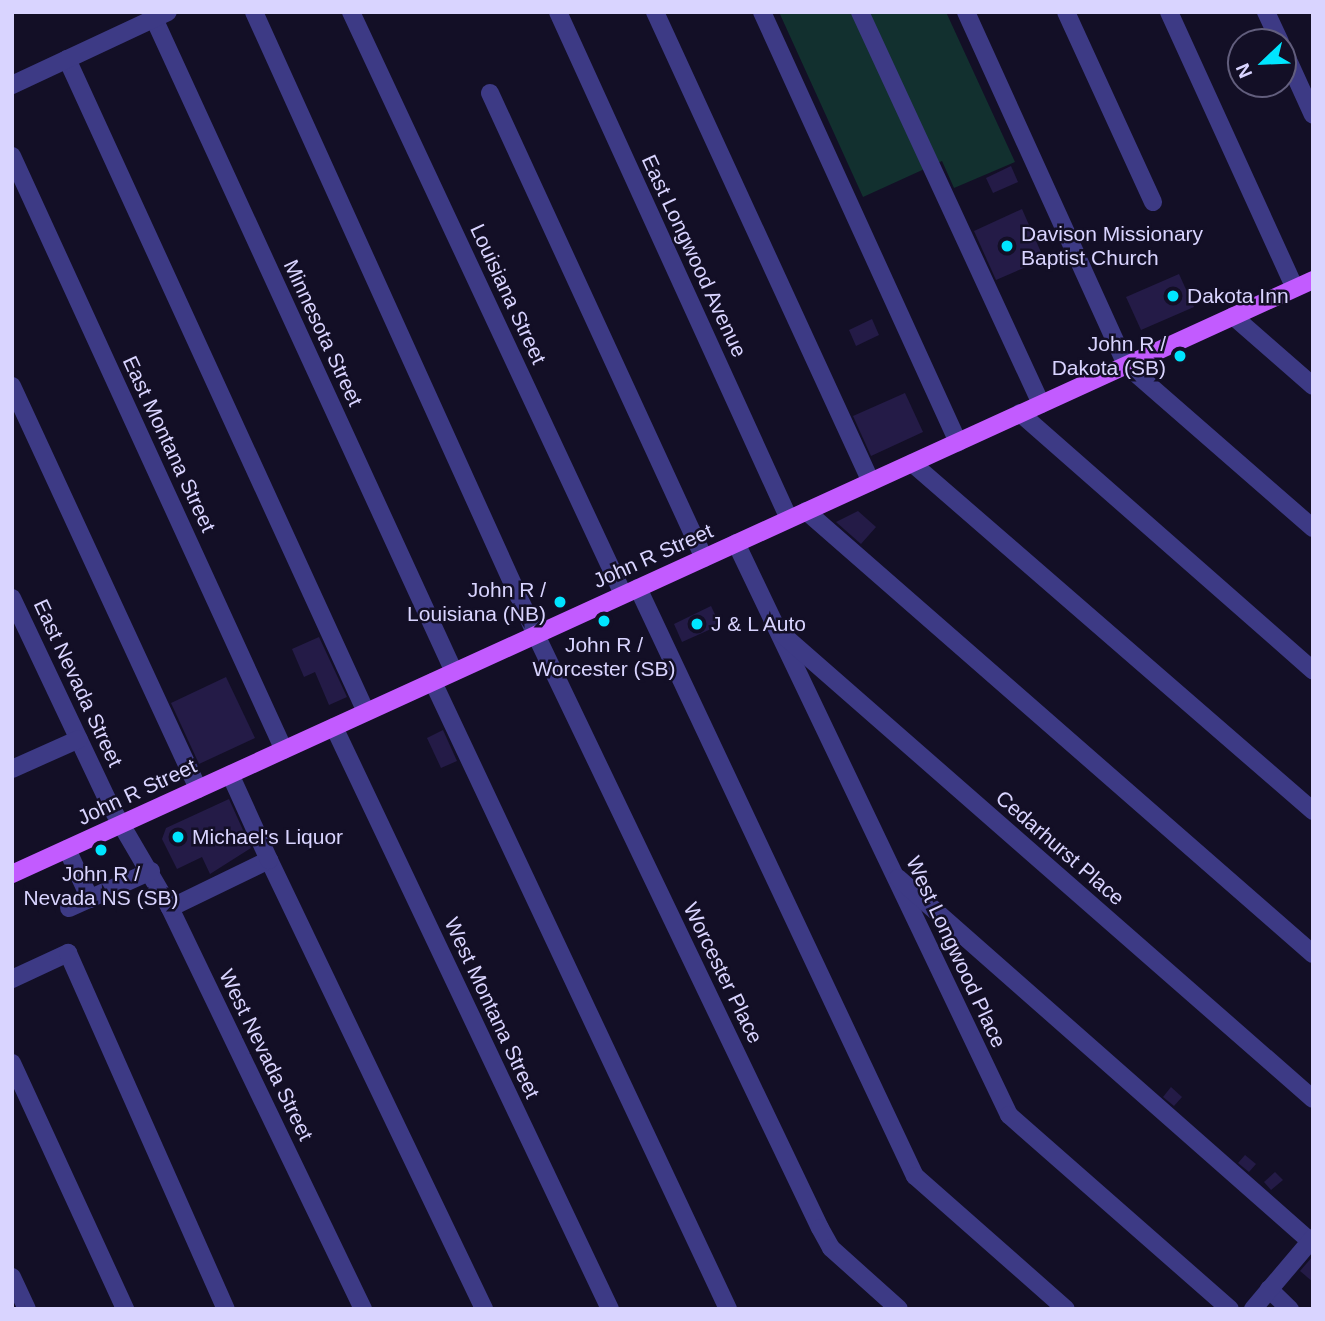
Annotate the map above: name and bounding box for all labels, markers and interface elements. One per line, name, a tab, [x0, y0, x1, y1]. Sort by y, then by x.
north arrow	[1227, 28, 1297, 98]
text: N	[1232, 60, 1256, 81]
street label: East Longwood Avenue	[636, 150, 752, 362]
street label: Louisiana Street	[465, 220, 551, 368]
place label: Davison Missionary Baptist Church	[1021, 221, 1203, 271]
marker: Davison Missionary Baptist Church	[999, 238, 1015, 254]
street label: Minnesota Street	[278, 256, 368, 410]
place label: Dakota Inn	[1187, 283, 1289, 309]
marker: Dakota Inn	[1165, 288, 1181, 304]
place label: John R / Dakota (SB)	[1052, 331, 1166, 381]
marker: John R / Dakota (SB)	[1172, 348, 1188, 364]
street label: East Montana Street	[117, 352, 221, 536]
street label: John R Street	[589, 518, 717, 594]
place label: John R / Louisiana (NB)	[407, 577, 546, 627]
marker: John R / Louisiana (NB)	[552, 594, 568, 610]
street label: East Nevada Street	[28, 595, 128, 771]
place label: J & L Auto	[711, 611, 808, 637]
marker: John R / Worcester (SB)	[596, 613, 612, 629]
marker: J & L Auto	[689, 616, 705, 632]
place label: John R / Worcester (SB)	[532, 632, 676, 682]
street label: John R Street	[73, 753, 201, 831]
street label: Cedarhurst Place	[991, 785, 1129, 911]
place label: Michael's Liquor	[192, 824, 343, 850]
marker: Michael's Liquor	[170, 829, 186, 845]
marker: John R / Nevada NS (SB)	[93, 842, 109, 858]
street label: West Longwood Place	[901, 852, 1011, 1052]
place label: John R / Nevada NS (SB)	[23, 861, 179, 911]
street label: Worcester Place	[678, 898, 768, 1048]
street label: West Montana Street	[439, 913, 545, 1103]
street label: West Nevada Street	[214, 965, 318, 1145]

